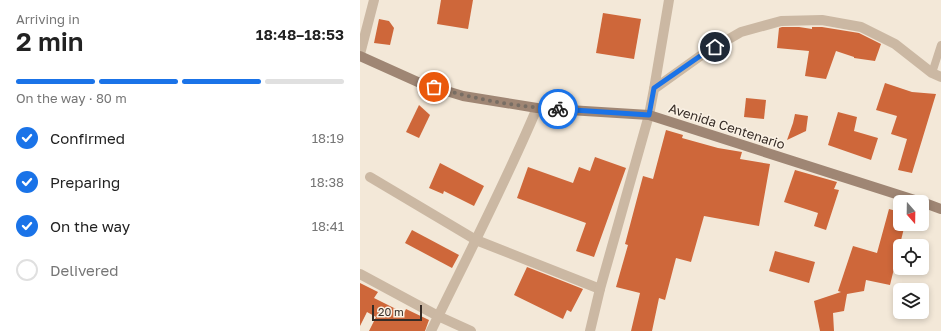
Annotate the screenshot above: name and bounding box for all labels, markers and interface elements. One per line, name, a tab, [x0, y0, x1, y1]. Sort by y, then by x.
text: Arriving in	[16, 11, 80, 27]
text: 18:48–18:53	[256, 25, 344, 43]
text: 2 min	[16, 26, 84, 57]
pin	[698, 30, 732, 64]
icon: home	[704, 36, 726, 58]
pin	[417, 70, 451, 104]
icon: bag	[423, 76, 445, 98]
courier	[538, 89, 578, 129]
text: On the way · 80 m	[16, 90, 127, 106]
icon: bike	[547, 98, 569, 120]
street label: Avenida Centenario	[667, 100, 787, 152]
icon: check	[16, 127, 38, 149]
text: Confirmed	[50, 129, 125, 147]
text: 18:19	[312, 130, 344, 146]
icon: check	[16, 171, 38, 193]
text: Preparing	[50, 173, 120, 191]
text: 18:38	[310, 174, 344, 190]
north arrow	[893, 195, 929, 231]
map controls	[893, 195, 929, 319]
icon: check	[16, 215, 38, 237]
text: On the way	[50, 217, 130, 235]
text: 18:41	[312, 218, 344, 234]
button: locate	[893, 239, 929, 275]
text: Delivered	[50, 261, 118, 279]
button: layers	[893, 283, 929, 319]
scale bar	[372, 303, 422, 322]
text: 20 m	[378, 305, 404, 318]

